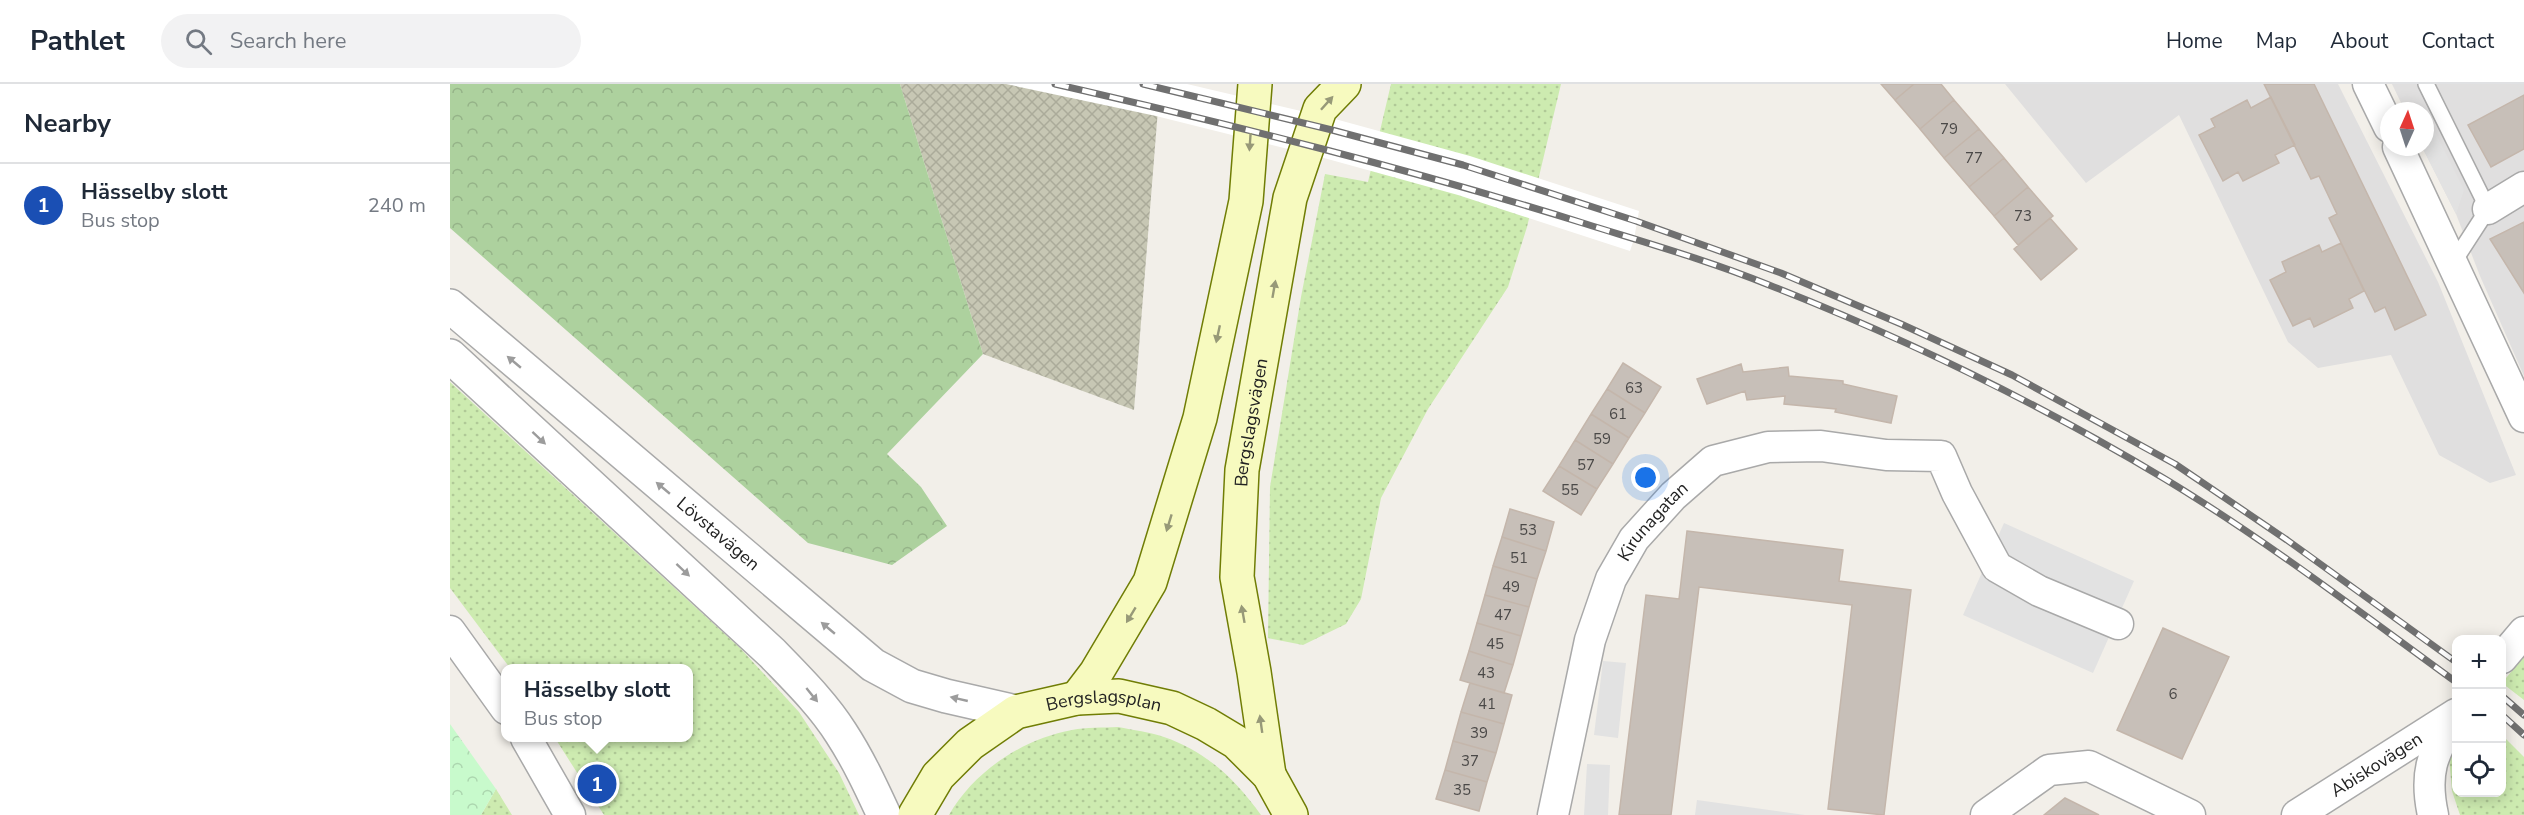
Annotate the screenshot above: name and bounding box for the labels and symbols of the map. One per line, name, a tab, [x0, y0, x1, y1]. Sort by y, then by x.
one-way arrow	[1320, 95, 1334, 110]
north arrow	[2380, 102, 2434, 156]
house number: 79	[1940, 119, 1958, 139]
one-way arrow	[1246, 133, 1255, 152]
house number: 77	[1965, 148, 1983, 168]
house number: 73	[2014, 206, 2032, 226]
one-way arrow	[1270, 279, 1279, 298]
one-way arrow	[1213, 325, 1222, 344]
one-way arrow	[506, 356, 522, 369]
street label: Bergslagsvägen	[1229, 356, 1274, 487]
house number: 63	[1625, 378, 1643, 398]
house number: 61	[1609, 404, 1627, 424]
house number: 59	[1593, 429, 1611, 449]
one-way arrow	[532, 431, 547, 445]
house number: 57	[1577, 455, 1595, 475]
your location	[1631, 463, 1660, 492]
street label: Kirunagatan	[1612, 476, 1693, 565]
house number: 55	[1561, 480, 1579, 500]
one-way arrow	[655, 482, 671, 495]
street label: Lövstavägen	[672, 492, 765, 576]
one-way arrow	[1163, 514, 1173, 532]
house number: 53	[1519, 520, 1537, 540]
house number: 51	[1510, 548, 1528, 568]
one-way arrow	[675, 563, 690, 577]
house number: 49	[1502, 577, 1520, 597]
one-way arrow	[1238, 604, 1247, 623]
house number: 47	[1494, 605, 1512, 625]
one-way arrow	[1125, 607, 1136, 623]
one-way arrow	[821, 622, 836, 635]
house number: 45	[1486, 634, 1504, 654]
house number: 43	[1477, 663, 1495, 683]
street label: Bergslagsplan	[1043, 684, 1164, 717]
house number: 6	[2168, 684, 2178, 704]
one-way arrow	[805, 687, 818, 702]
one-way arrow	[950, 694, 968, 704]
house number: 41	[1478, 694, 1496, 714]
one-way arrow	[1257, 714, 1266, 733]
house number: 39	[1470, 723, 1488, 743]
street label: Abiskovägen	[2326, 727, 2427, 803]
house number: 37	[1461, 751, 1479, 771]
pin: 1	[578, 762, 616, 806]
house number: 35	[1453, 780, 1471, 800]

